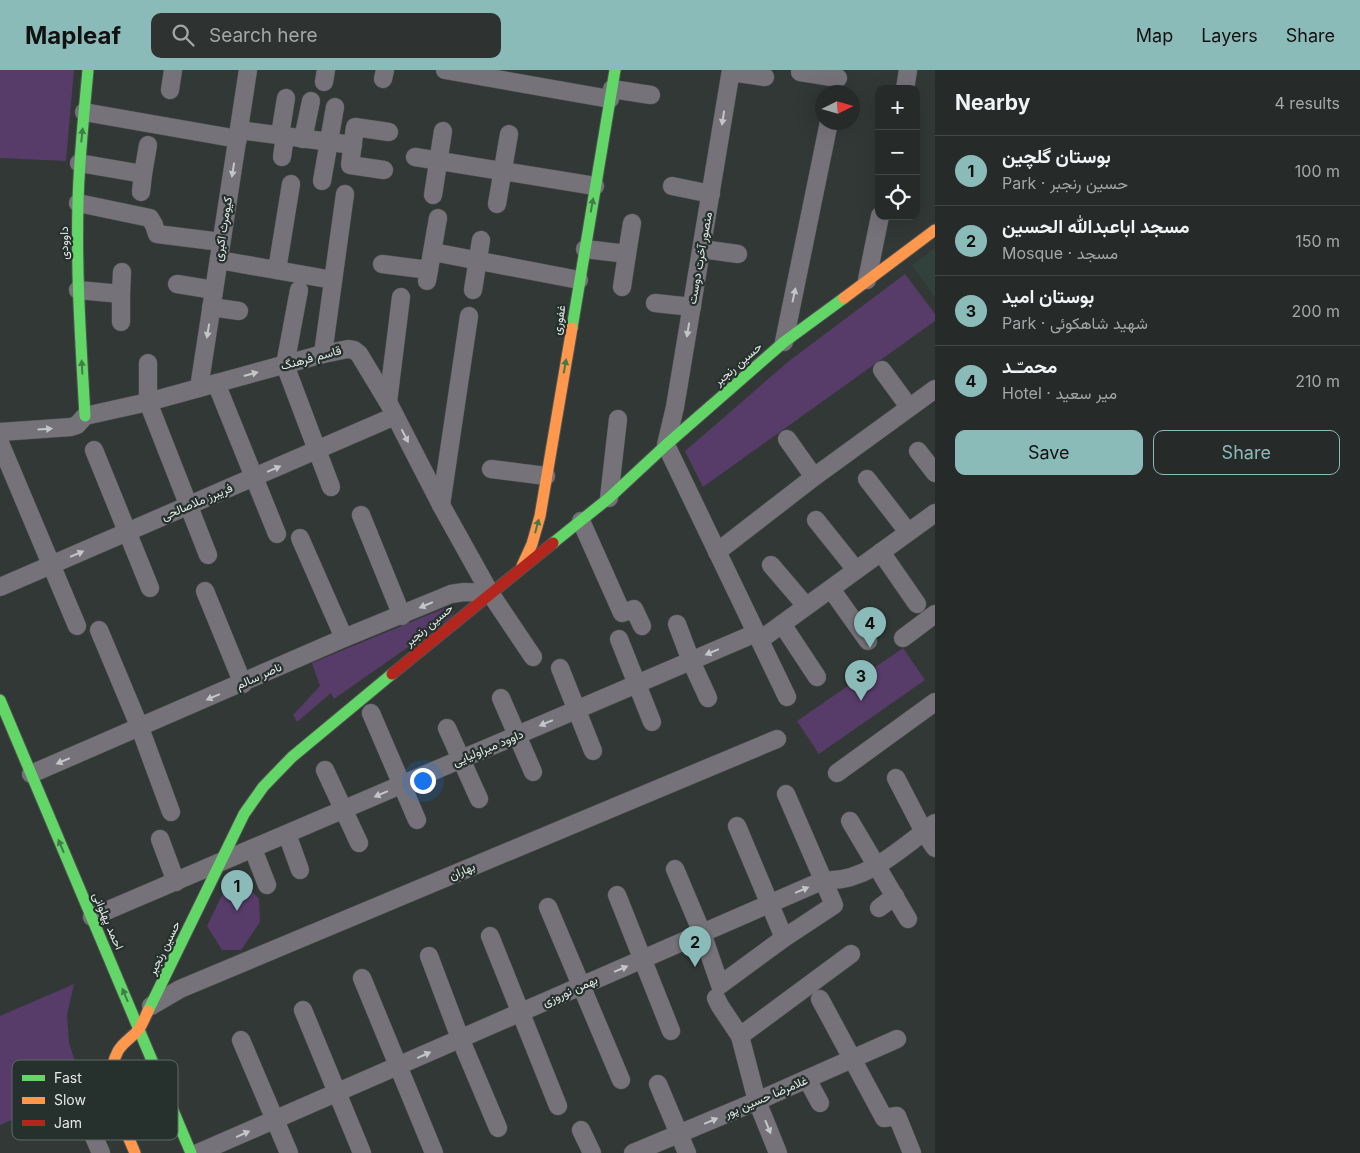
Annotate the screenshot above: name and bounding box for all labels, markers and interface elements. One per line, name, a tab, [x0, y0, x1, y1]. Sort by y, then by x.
search box	[151, 13, 501, 58]
text: Mapleaf	[25, 21, 121, 50]
icon: search	[169, 21, 197, 49]
text: Search here	[209, 24, 318, 47]
text: Map	[1136, 25, 1173, 46]
text: Layers	[1201, 25, 1258, 46]
text: Share	[1286, 25, 1335, 46]
north arrow	[815, 85, 860, 130]
map controls	[875, 85, 920, 220]
button: +	[875, 85, 920, 130]
text: Nearby	[955, 90, 1030, 115]
text: 4 results	[1275, 93, 1340, 113]
one-way arrow	[719, 110, 727, 126]
one-way arrow	[78, 126, 86, 142]
button: −	[875, 130, 920, 175]
text: بوستان گلچین	[1002, 145, 1111, 168]
text: 1	[968, 161, 974, 181]
text: 100 m	[1295, 161, 1340, 181]
one-way arrow	[228, 162, 236, 178]
text: Park · حسین رنجبر	[1002, 173, 1128, 193]
button: locate	[875, 175, 920, 220]
street label: کیومرث اکبری	[210, 196, 236, 262]
one-way arrow	[589, 197, 597, 213]
street label: منصور آخرت دوست	[684, 210, 716, 306]
text: مسجد اباعبدالله الحسین	[1002, 215, 1190, 238]
street label: داوودی	[56, 226, 72, 260]
text: 2	[966, 231, 976, 251]
text: 150 m	[1295, 231, 1340, 251]
text: Mosque · مسجد	[1002, 243, 1118, 263]
text: بوستان امید	[1002, 285, 1094, 308]
one-way arrow	[790, 286, 798, 302]
text: 3	[966, 301, 976, 321]
text: 200 m	[1292, 301, 1340, 321]
street label: غفوری	[549, 304, 569, 336]
text: Park · شهید شاهکوئی	[1002, 313, 1148, 333]
one-way arrow	[683, 322, 691, 338]
one-way arrow	[203, 323, 211, 339]
street label: حسین رنجبر	[710, 339, 765, 390]
street label: قاسم فرهنگ	[279, 342, 343, 374]
text: محمـّـد	[1002, 355, 1057, 378]
one-way arrow	[561, 357, 569, 373]
one-way arrow	[78, 359, 86, 375]
one-way arrow	[243, 370, 258, 378]
text: 4	[966, 371, 976, 391]
text: 210 m	[1295, 371, 1340, 391]
text: Hotel · میر سعید	[1002, 383, 1117, 403]
one-way arrow	[37, 425, 53, 433]
one-way arrow	[401, 429, 409, 444]
button: Save	[955, 430, 1143, 475]
button: Share	[1153, 430, 1340, 475]
one-way arrow	[267, 464, 281, 472]
street label: فریبرز ملاصالحی	[159, 480, 235, 524]
one-way arrow	[533, 518, 541, 533]
one-way arrow	[70, 550, 84, 558]
street label: حسین رنجبر	[401, 600, 457, 651]
one-way arrow	[419, 601, 433, 609]
pin: 4	[854, 607, 886, 648]
one-way arrow	[704, 648, 719, 656]
street label: ناصر سالم	[234, 659, 284, 693]
pin: 3	[845, 660, 877, 701]
one-way arrow	[206, 693, 220, 701]
one-way arrow	[539, 720, 553, 728]
street label: داوود میراولیایی	[450, 726, 526, 770]
one-way arrow	[56, 757, 70, 765]
your location	[410, 768, 436, 794]
one-way arrow	[374, 791, 388, 799]
one-way arrow	[57, 839, 65, 853]
street label: بهاران	[447, 858, 477, 884]
pin: 1	[221, 870, 253, 911]
one-way arrow	[795, 885, 809, 893]
street label: احمد پهلوانی	[89, 890, 127, 952]
street label: حسین رنجبر	[144, 918, 184, 979]
pin: 2	[679, 926, 711, 967]
one-way arrow	[614, 964, 628, 972]
street label: بهمن نوروزی	[540, 972, 600, 1010]
one-way arrow	[120, 988, 128, 1002]
one-way arrow	[417, 1050, 431, 1058]
legend	[12, 1060, 178, 1140]
text: Fast	[54, 1069, 82, 1086]
street label: غلامرضا حسین پور	[721, 1072, 810, 1122]
text: Slow	[54, 1091, 86, 1108]
text: Jam	[54, 1114, 82, 1131]
one-way arrow	[704, 1116, 718, 1124]
one-way arrow	[764, 1120, 772, 1134]
one-way arrow	[236, 1129, 250, 1137]

